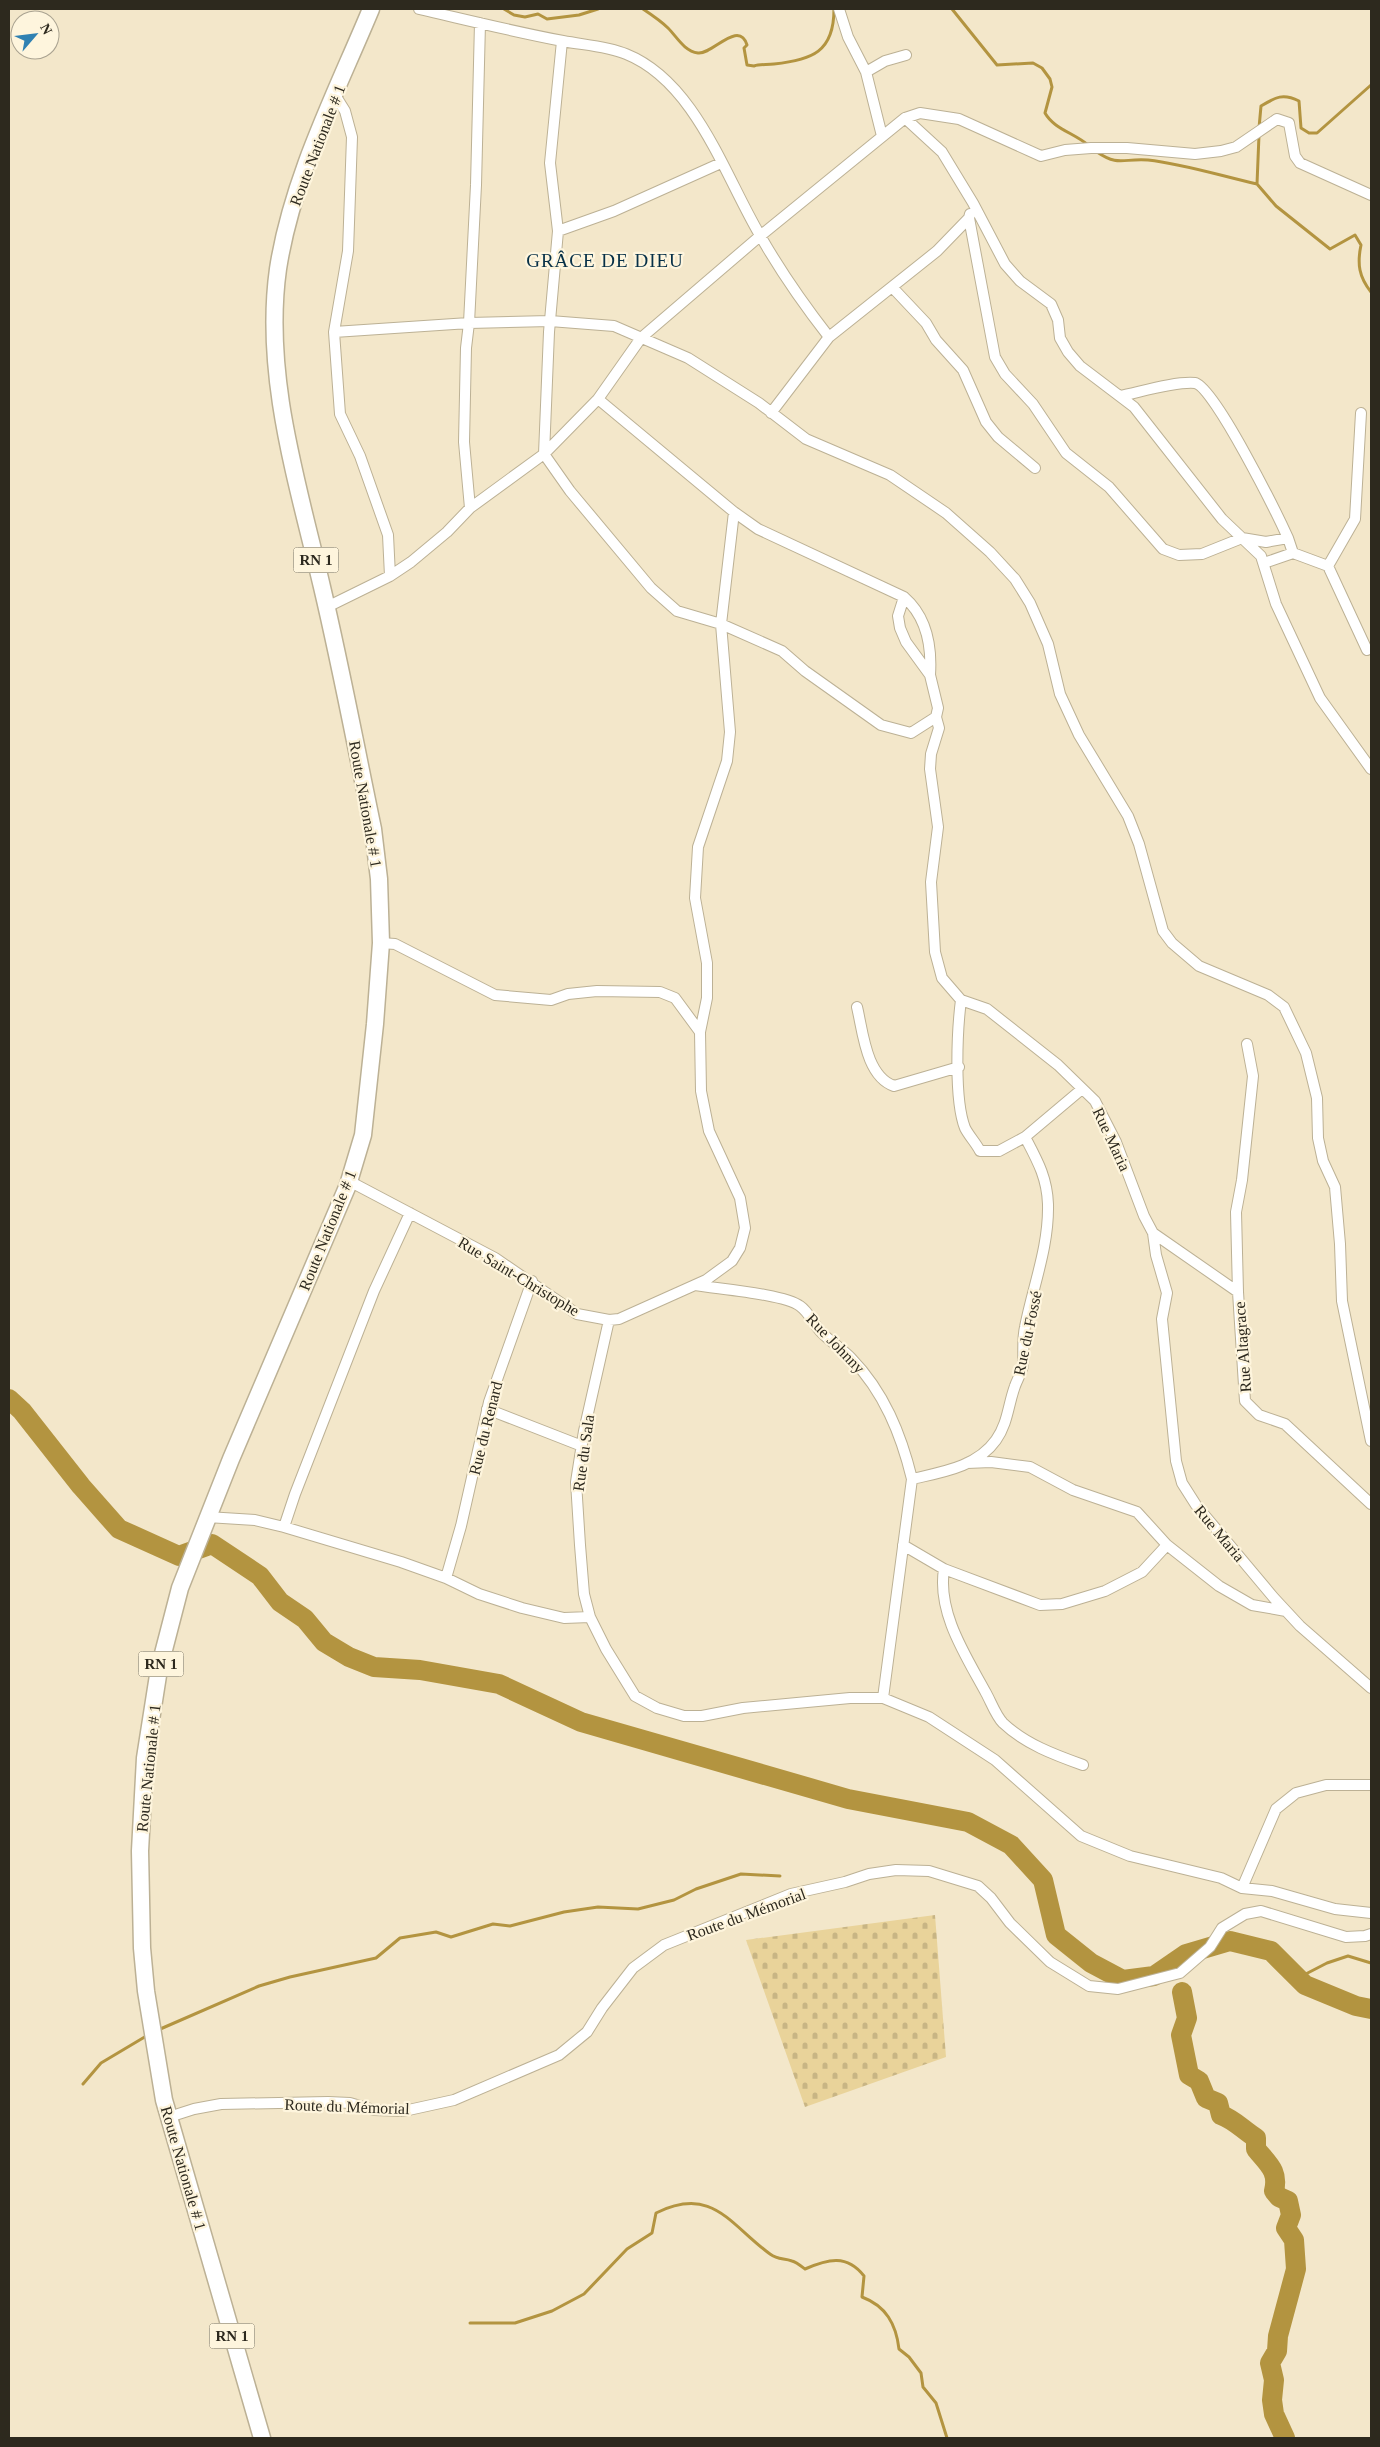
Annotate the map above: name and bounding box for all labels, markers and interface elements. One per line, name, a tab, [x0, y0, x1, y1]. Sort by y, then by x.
north arrow	[10, 10, 60, 60]
text: N	[37, 21, 55, 37]
street label: Route Nationale # 1	[287, 82, 348, 208]
district label: GRÂCE DE DIEU	[526, 250, 684, 271]
road number: RN 1	[294, 548, 338, 572]
street label: Route Nationale # 1	[346, 739, 385, 869]
street label: Rue Maria	[1089, 1105, 1134, 1174]
street label: Route Nationale # 1	[296, 1167, 359, 1293]
street label: Rue Saint-Christophe	[455, 1234, 582, 1320]
street label: Rue du Fossé	[1010, 1289, 1045, 1377]
street label: Rue Altagrace	[1231, 1301, 1255, 1393]
street label: Rue Johnny	[802, 1310, 868, 1377]
street label: Rue du Renard	[466, 1379, 505, 1477]
street label: Rue du Sala	[570, 1414, 597, 1493]
street label: Rue Maria	[1191, 1502, 1248, 1565]
road number: RN 1	[138, 1652, 184, 1676]
street label: Route Nationale # 1	[133, 1703, 164, 1833]
street label: Route du Mémorial	[684, 1885, 808, 1944]
street label: Route du Mémorial	[284, 2096, 410, 2117]
street label: Route Nationale # 1	[158, 2104, 209, 2232]
road number: RN 1	[210, 2324, 254, 2348]

